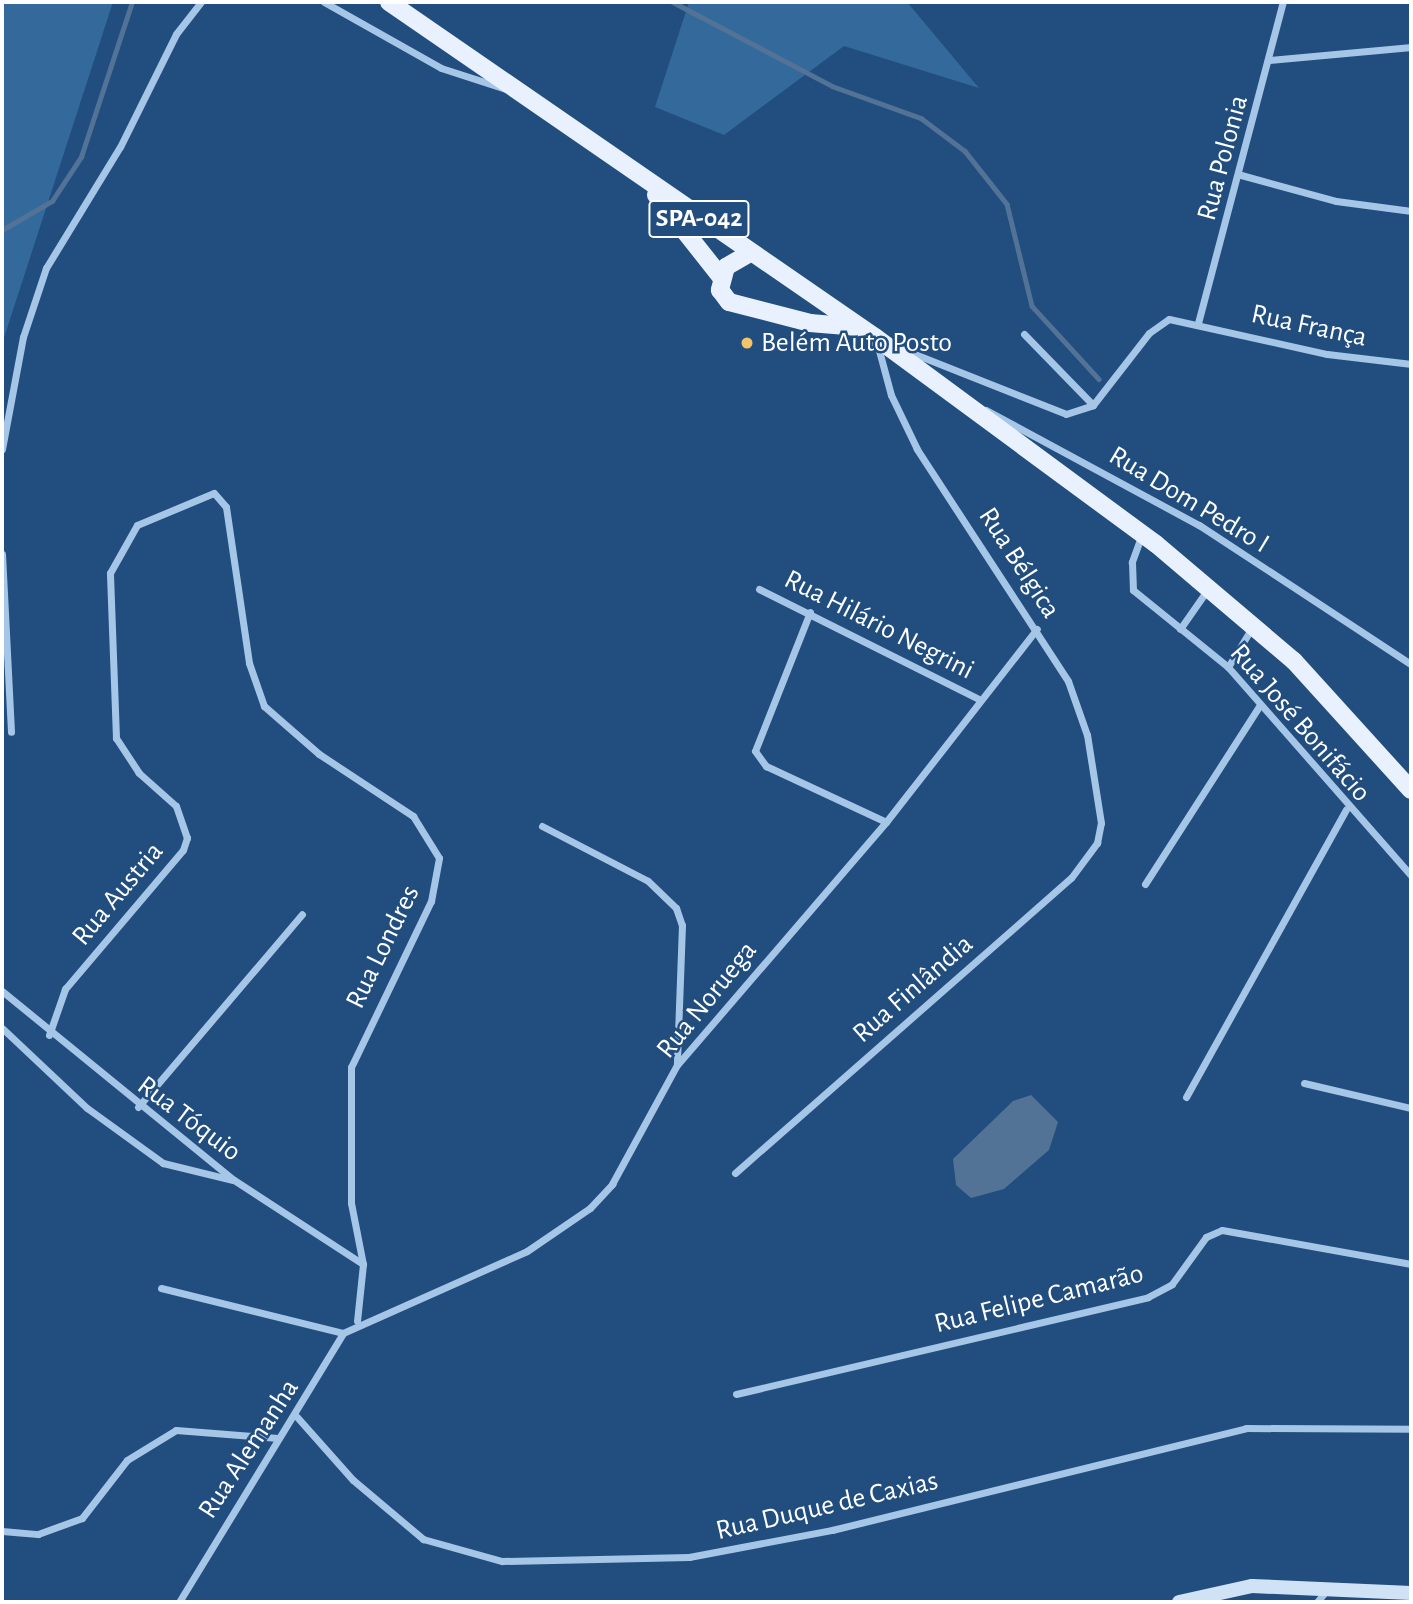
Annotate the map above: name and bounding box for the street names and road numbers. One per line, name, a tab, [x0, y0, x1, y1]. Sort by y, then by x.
street label: Rua Polonia	[1190, 92, 1256, 224]
road number: SPA-042	[648, 196, 750, 242]
street label: Rua França	[1248, 297, 1370, 355]
street label: Rua Dom Pedro I	[1103, 439, 1275, 561]
street label: Rua Bélgica	[971, 501, 1067, 625]
street label: Rua Hilário Negrini	[779, 563, 979, 687]
street label: Rua José Bonifácio	[1222, 637, 1378, 809]
street label: Rua Austria	[65, 835, 171, 953]
street label: Rua Londres	[339, 880, 427, 1014]
street label: Rua Finlândia	[846, 928, 980, 1050]
street label: Rua Noruega	[650, 935, 764, 1065]
street label: Rua Tóquio	[130, 1069, 248, 1169]
street label: Rua Felipe Camarão	[931, 1257, 1147, 1341]
street label: Rua Alemanha	[191, 1373, 307, 1525]
street label: Rua Duque de Caxias	[713, 1464, 941, 1548]

